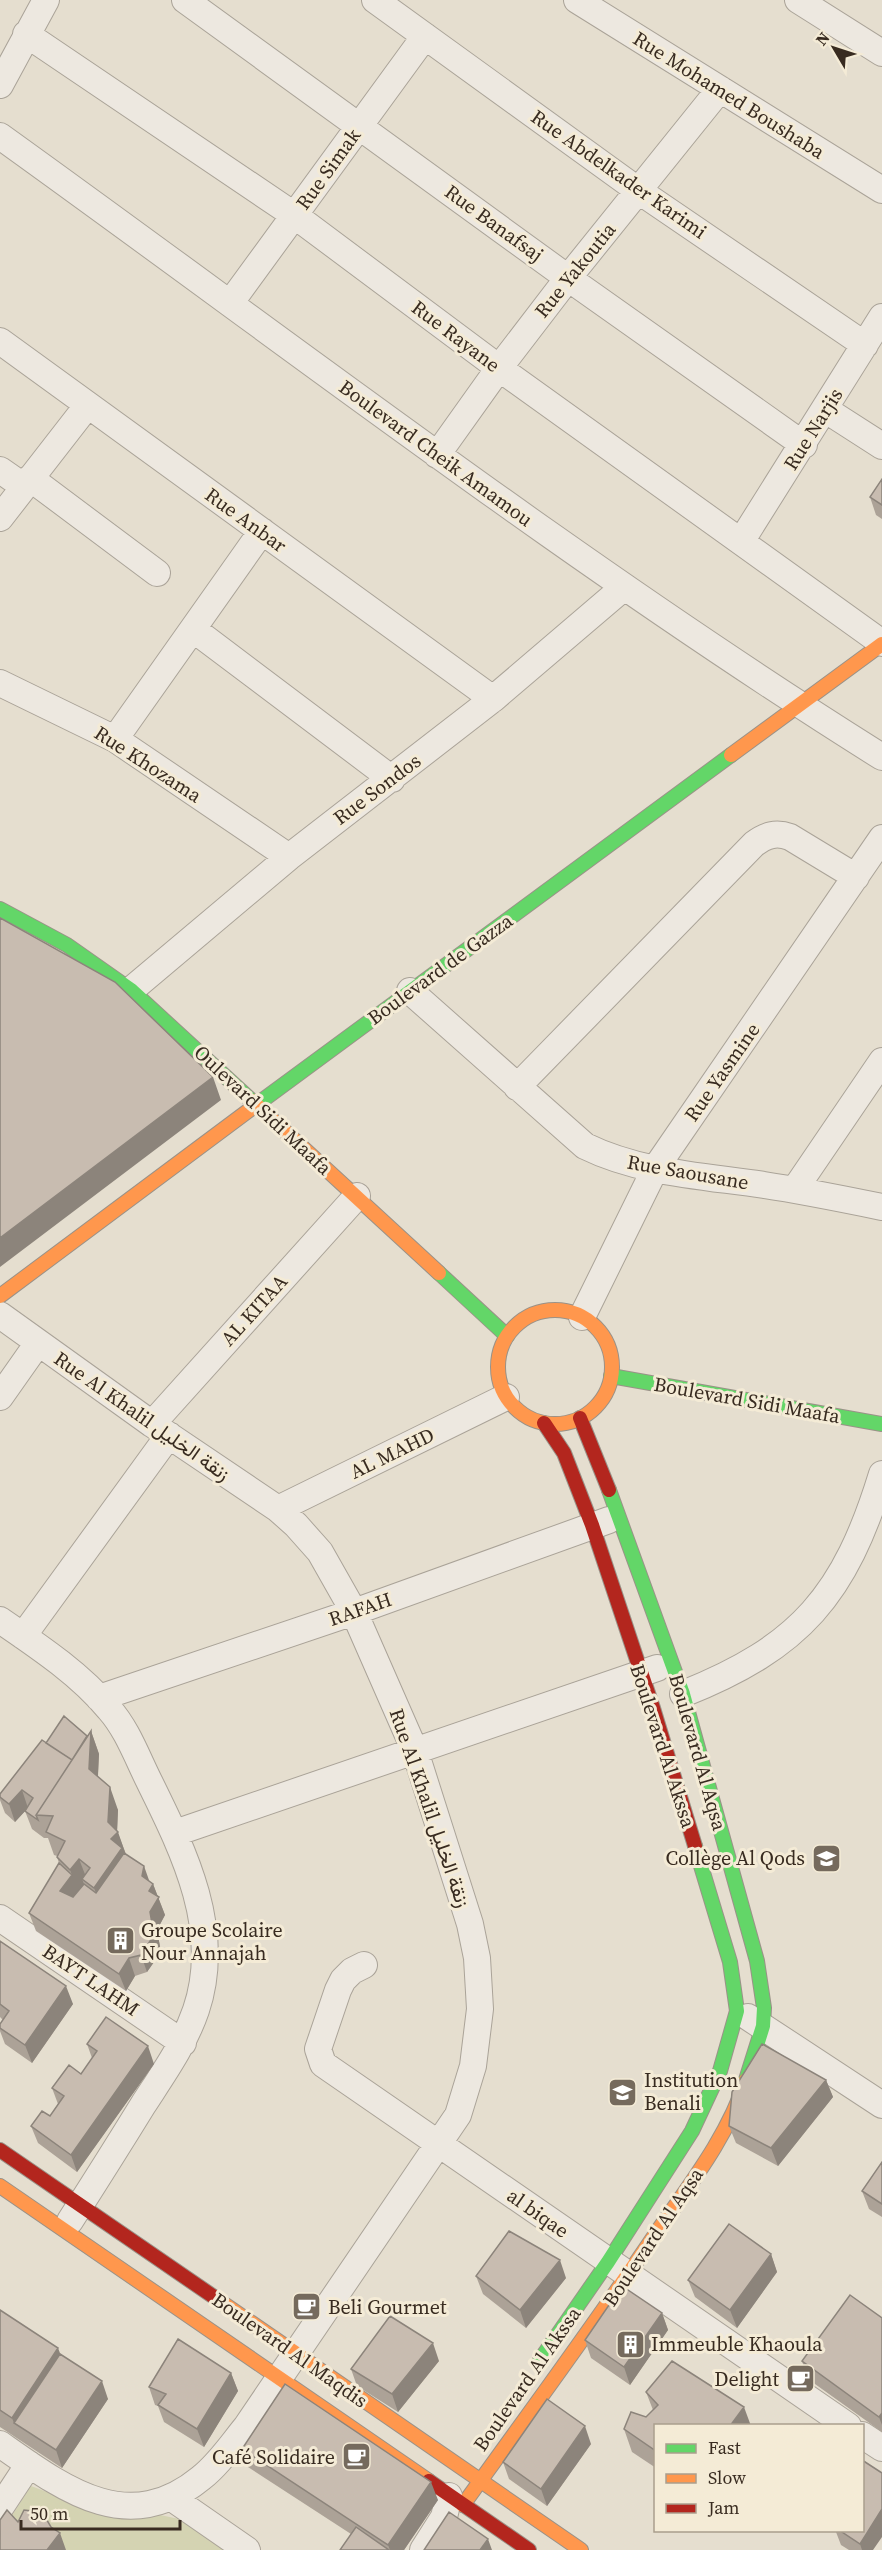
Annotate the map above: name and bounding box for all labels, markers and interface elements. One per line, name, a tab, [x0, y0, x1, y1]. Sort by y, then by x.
north arrow	[804, 18, 864, 78]
street label: Rue Mohamed Boushaba	[628, 24, 831, 166]
text: N	[810, 27, 835, 50]
street label: Rue Abdelkader Karimi	[526, 103, 713, 245]
street label: Rue Simak	[289, 123, 367, 215]
street label: Rue Banafsaj	[439, 178, 549, 268]
street label: Rue Yakoutia	[528, 216, 623, 324]
street label: Rue Rayane	[406, 293, 506, 379]
street label: Boulevard Cheik Amamou	[333, 373, 539, 533]
street label: Rue Narjis	[777, 382, 849, 476]
street label: Rue Anbar	[200, 481, 293, 559]
street label: Rue Khozama	[89, 719, 208, 810]
street label: Rue Sondos	[327, 747, 427, 831]
street label: Boulevard de Gazza	[362, 906, 519, 1031]
street label: Rue Yasmine	[678, 1017, 766, 1127]
street label: Oulevard Sidi Maafa	[188, 1039, 339, 1182]
street label: Rue Saousane	[625, 1148, 751, 1196]
street label: AL KITAA	[214, 1267, 294, 1352]
street label: Rue Al Khalil زنقة الخليل	[48, 1345, 236, 1487]
street label: Boulevard Sidi Maafa	[652, 1370, 843, 1430]
street label: AL MAHD	[345, 1421, 439, 1485]
street label: RAFAH	[325, 1585, 395, 1633]
street label: Boulevard Al Akssa	[623, 1661, 703, 1832]
street label: Boulevard Al Aqsa	[662, 1670, 734, 1834]
street label: Rue Al Khalil زنقة الخليل	[383, 1705, 477, 1911]
school or university icon: Collège Al Qods	[810, 1842, 842, 1874]
place label: Collège Al Qods	[665, 1844, 805, 1872]
place label: Groupe Scolaire Nour Annajah	[141, 1916, 283, 1967]
building icon: Groupe Scolaire Nour Annajah	[104, 1925, 136, 1957]
street label: BAYT LAHM	[37, 1937, 145, 2023]
place label: Institution Benali	[644, 2066, 738, 2117]
school or university icon: Institution Benali	[607, 2076, 639, 2108]
street label: Boulevard Al Aqsa	[596, 2161, 710, 2312]
street label: al biqae	[501, 2182, 575, 2244]
street label: Boulevard Al Maqdis	[207, 2286, 373, 2414]
cafe icon: Beli Gourmet	[291, 2291, 323, 2323]
place label: Beli Gourmet	[328, 2293, 447, 2321]
street label: Boulevard Al Akssa	[467, 2300, 588, 2457]
building icon: Immeuble Khaoula	[614, 2328, 646, 2360]
place label: Immeuble Khaoula	[651, 2330, 823, 2358]
cafe icon: Delight	[784, 2363, 816, 2395]
place label: Delight	[714, 2365, 779, 2393]
legend	[654, 2424, 864, 2532]
text: Fast	[708, 2435, 741, 2460]
cafe icon: Café Solidaire	[340, 2441, 372, 2473]
place label: Café Solidaire	[212, 2443, 335, 2471]
text: Slow	[708, 2465, 746, 2490]
scale bar	[21, 2493, 180, 2531]
text: Jam	[707, 2495, 740, 2520]
text: 50 m	[30, 2501, 68, 2526]

